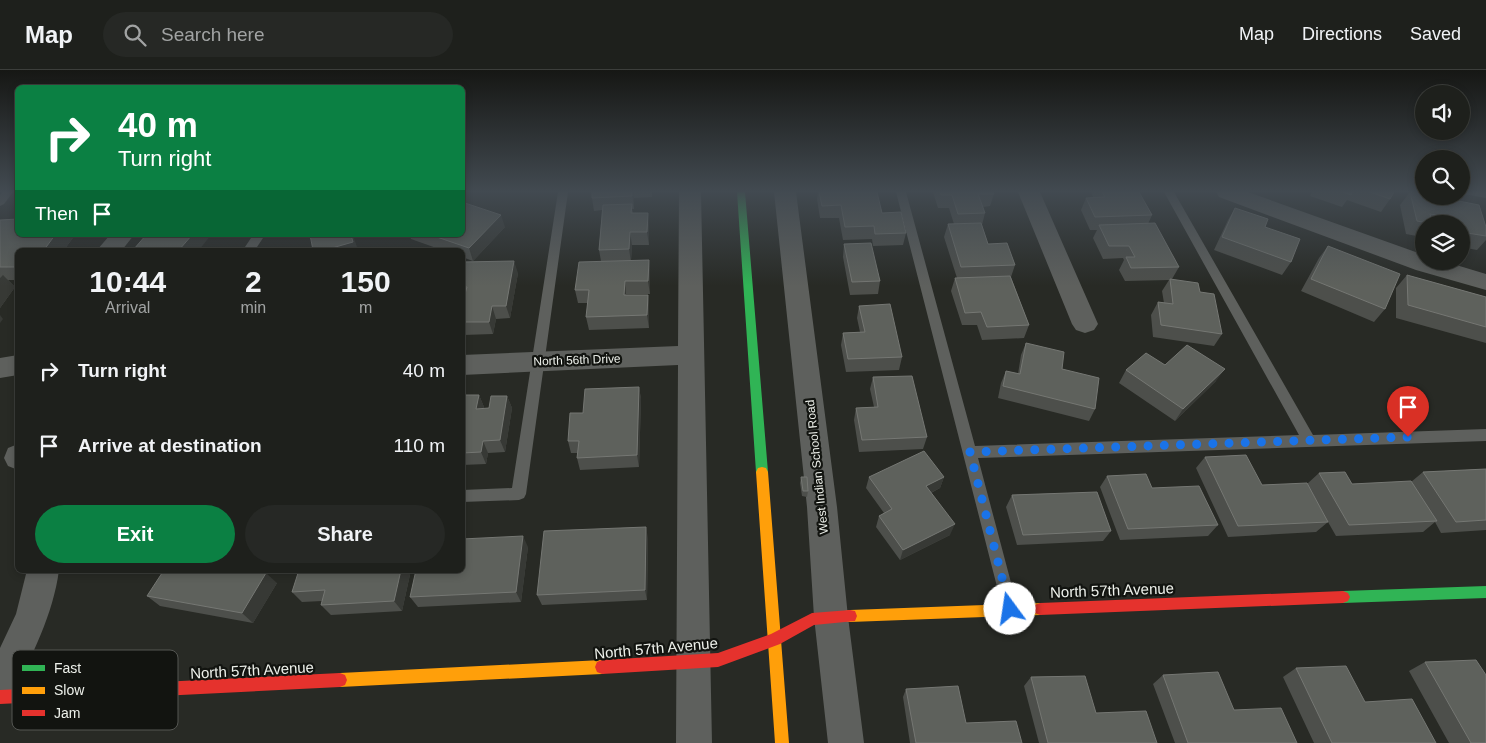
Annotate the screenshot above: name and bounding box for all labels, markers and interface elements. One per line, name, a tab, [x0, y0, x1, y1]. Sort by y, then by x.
search box	[103, 12, 453, 57]
text: Map	[25, 21, 73, 48]
icon: search	[121, 21, 149, 49]
text: Search here	[161, 24, 265, 45]
text: Map	[1239, 24, 1274, 44]
text: Directions	[1302, 24, 1382, 44]
text: Saved	[1410, 24, 1461, 44]
map controls	[1415, 85, 1470, 270]
button: sound	[1415, 85, 1470, 140]
icon: right	[35, 105, 100, 170]
text: 40 m	[118, 105, 198, 144]
text: Turn right	[118, 146, 211, 171]
button: search	[1415, 150, 1470, 205]
icon: arrive	[88, 200, 116, 228]
text: Then	[35, 203, 78, 224]
button: layers	[1415, 215, 1470, 270]
text: 10:44	[89, 265, 166, 298]
text: 2	[245, 265, 262, 298]
text: 150	[341, 265, 391, 298]
text: Arrival	[105, 299, 150, 316]
text: min	[240, 299, 266, 316]
text: m	[359, 299, 372, 316]
street label: North 56th Drive	[533, 351, 621, 369]
icon: right	[35, 357, 63, 385]
text: Turn right	[78, 360, 166, 381]
text: 40 m	[403, 360, 445, 381]
pin	[1387, 386, 1429, 437]
icon: arrive	[1394, 393, 1422, 421]
street label: West Indian School Road	[803, 399, 831, 535]
icon: arrive	[35, 432, 63, 460]
text: Arrive at destination	[78, 435, 262, 456]
text: 110 m	[394, 435, 445, 456]
button: Exit	[35, 505, 235, 563]
button: Share	[245, 505, 445, 563]
street label: North 57th Avenue	[1050, 579, 1174, 601]
position arrow	[983, 582, 1035, 634]
street label: North 57th Avenue	[594, 634, 718, 662]
legend	[12, 650, 178, 730]
street label: North 57th Avenue	[190, 658, 314, 682]
text: Fast	[54, 660, 81, 676]
text: Slow	[54, 682, 85, 698]
text: Jam	[54, 705, 80, 721]

